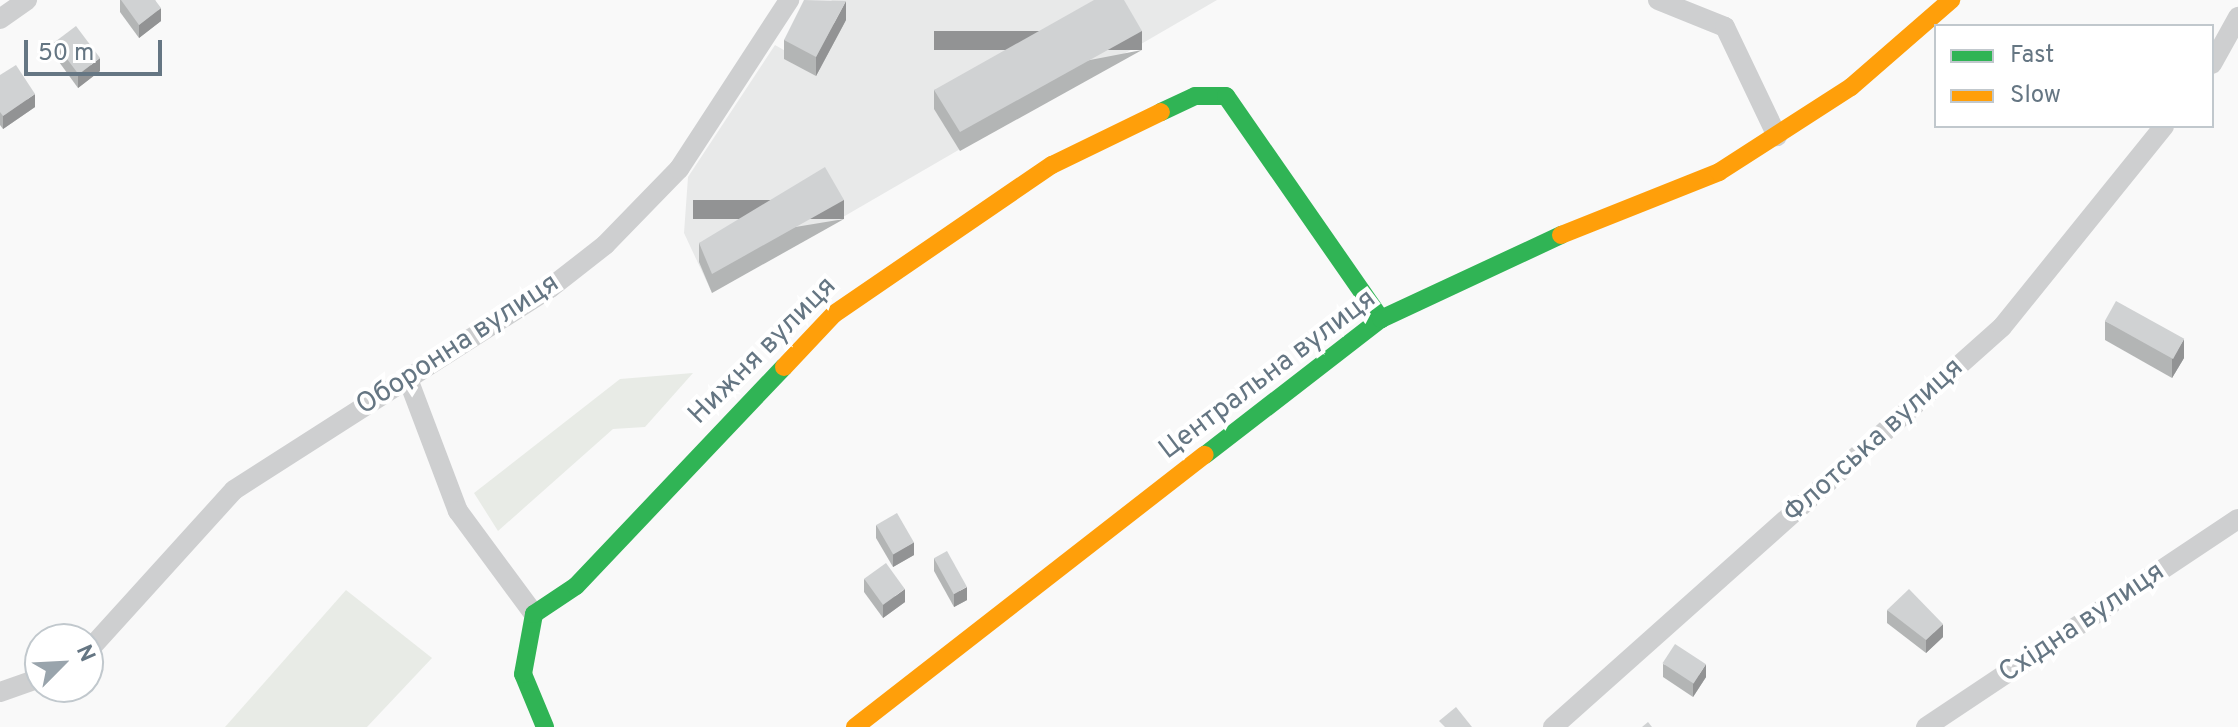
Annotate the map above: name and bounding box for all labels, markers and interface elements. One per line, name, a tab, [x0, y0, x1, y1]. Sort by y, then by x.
scale bar	[28, 24, 166, 74]
legend	[1934, 24, 2214, 128]
text: 50 m	[38, 39, 94, 69]
text: Fast	[2010, 41, 2054, 71]
text: Slow	[2010, 81, 2061, 111]
street label: Оборонна вулиця	[350, 267, 566, 423]
street label: Нижня вулиця	[682, 270, 844, 432]
street label: Центральна вулиця	[1153, 283, 1383, 467]
street label: Флотська вулиця	[1777, 352, 1971, 530]
street label: Східна вулиця	[1993, 555, 2171, 691]
north arrow	[24, 623, 104, 703]
text: N	[69, 641, 100, 667]

